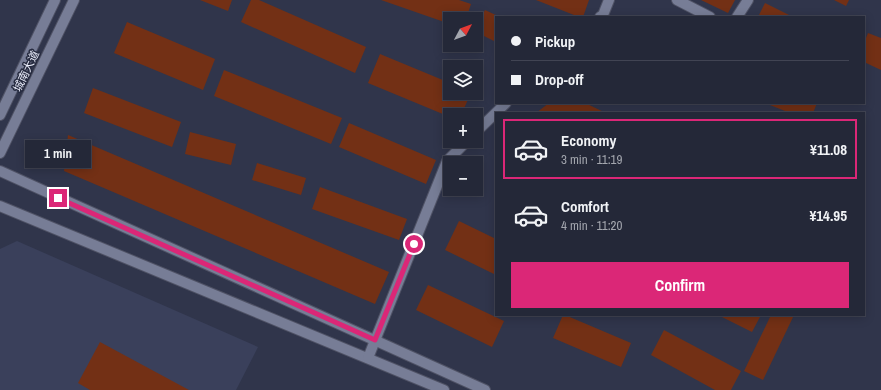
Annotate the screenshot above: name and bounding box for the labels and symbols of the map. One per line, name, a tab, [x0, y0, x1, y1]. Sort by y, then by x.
north arrow	[443, 12, 483, 52]
street label: 城南大道	[10, 48, 42, 94]
callout: 1 min	[25, 140, 91, 168]
route end	[49, 189, 67, 207]
route start	[405, 235, 423, 253]

